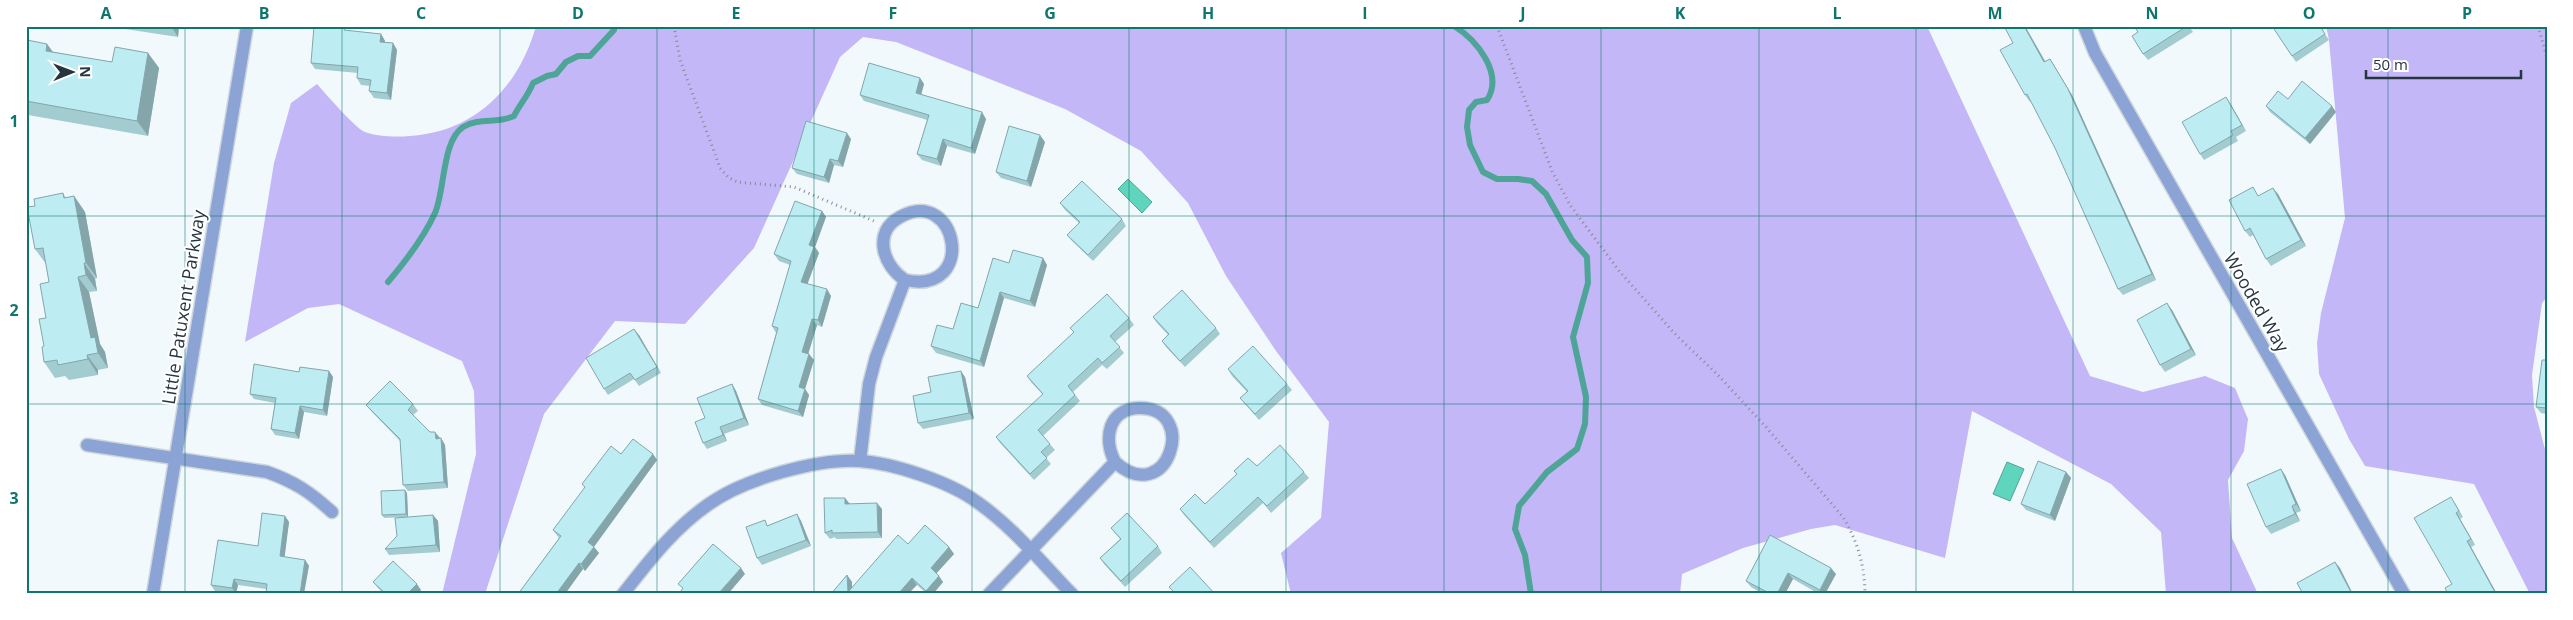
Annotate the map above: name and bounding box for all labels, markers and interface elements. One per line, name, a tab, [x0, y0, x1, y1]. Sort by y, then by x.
text: A	[100, 2, 112, 24]
text: B	[259, 2, 269, 24]
text: C	[416, 2, 426, 24]
text: D	[572, 2, 584, 24]
text: E	[732, 2, 741, 24]
text: F	[889, 2, 897, 24]
text: G	[1044, 2, 1056, 24]
text: H	[1202, 2, 1214, 24]
text: I	[1362, 2, 1368, 24]
text: J	[1518, 2, 1526, 24]
text: K	[1675, 2, 1686, 24]
text: L	[1832, 2, 1842, 24]
text: M	[1987, 2, 2003, 24]
text: N	[2145, 2, 2159, 24]
text: O	[2303, 2, 2315, 24]
text: P	[2462, 2, 2472, 24]
north arrow	[48, 48, 98, 98]
scale bar	[2366, 48, 2520, 80]
text: 50 m	[2373, 54, 2408, 74]
text: N	[76, 66, 95, 78]
text: 1	[9, 110, 19, 132]
street label: Little Patuxent Parkway	[156, 207, 210, 406]
street label: Wooded Way	[2219, 248, 2296, 357]
text: 2	[9, 299, 19, 321]
text: 3	[9, 487, 19, 509]

